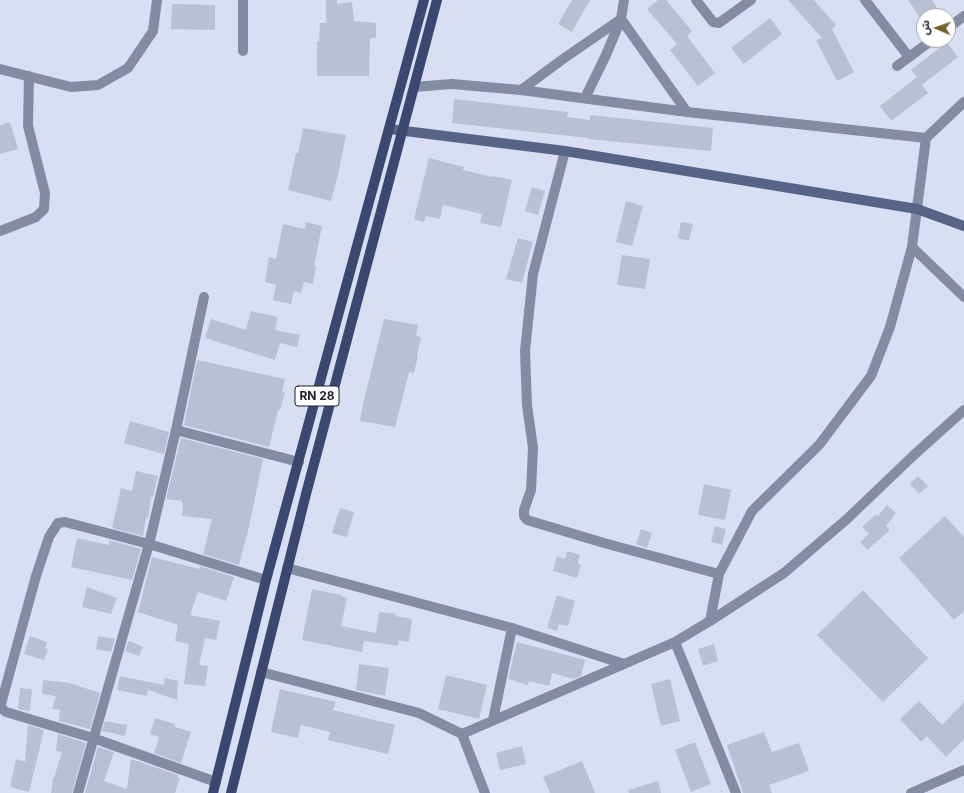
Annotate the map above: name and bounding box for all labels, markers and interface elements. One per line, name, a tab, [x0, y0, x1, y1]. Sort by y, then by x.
north arrow	[916, 8, 956, 48]
text: ش	[918, 20, 932, 35]
road number: RN 28	[295, 386, 339, 406]

